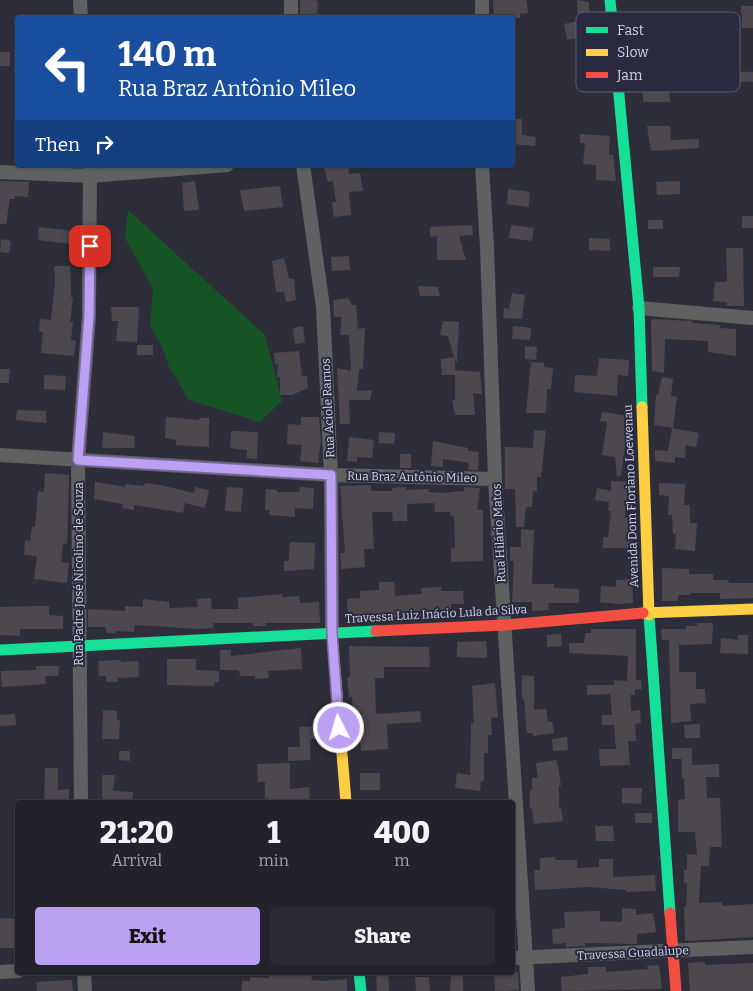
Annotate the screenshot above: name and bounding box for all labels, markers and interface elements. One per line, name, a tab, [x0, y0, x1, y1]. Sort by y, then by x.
legend	[576, 12, 740, 92]
text: Fast	[617, 22, 644, 39]
text: 140 m	[118, 33, 216, 75]
icon: left	[35, 35, 100, 100]
text: Slow	[617, 44, 649, 61]
text: Jam	[616, 67, 643, 84]
text: Rua Braz Antônio Mileo	[118, 75, 356, 102]
icon: right	[90, 130, 118, 158]
text: Then	[35, 133, 80, 156]
pin	[69, 225, 111, 267]
icon: arrive	[76, 232, 104, 260]
street label: Rua Aciole Ramos	[318, 358, 338, 458]
street label: Avenida Dom Floriano Loewenau	[621, 404, 641, 588]
street label: Rua Braz Antônio Mileo	[347, 469, 477, 485]
street label: Rua Padre José Nicolino de Souza	[72, 482, 86, 666]
street label: Rua Hilário Matos	[489, 483, 509, 583]
street label: Travessa Luiz Inácio Lula da Silva	[345, 602, 528, 626]
position arrow	[312, 701, 364, 753]
text: 21:20	[100, 815, 174, 851]
text: 1	[267, 815, 280, 851]
text: 400	[374, 815, 430, 851]
text: Arrival	[111, 851, 162, 870]
text: min	[259, 851, 289, 870]
text: m	[394, 851, 410, 870]
button: Exit	[35, 907, 260, 965]
button: Share	[270, 907, 495, 965]
street label: Travessa Guadalupe	[577, 943, 689, 963]

